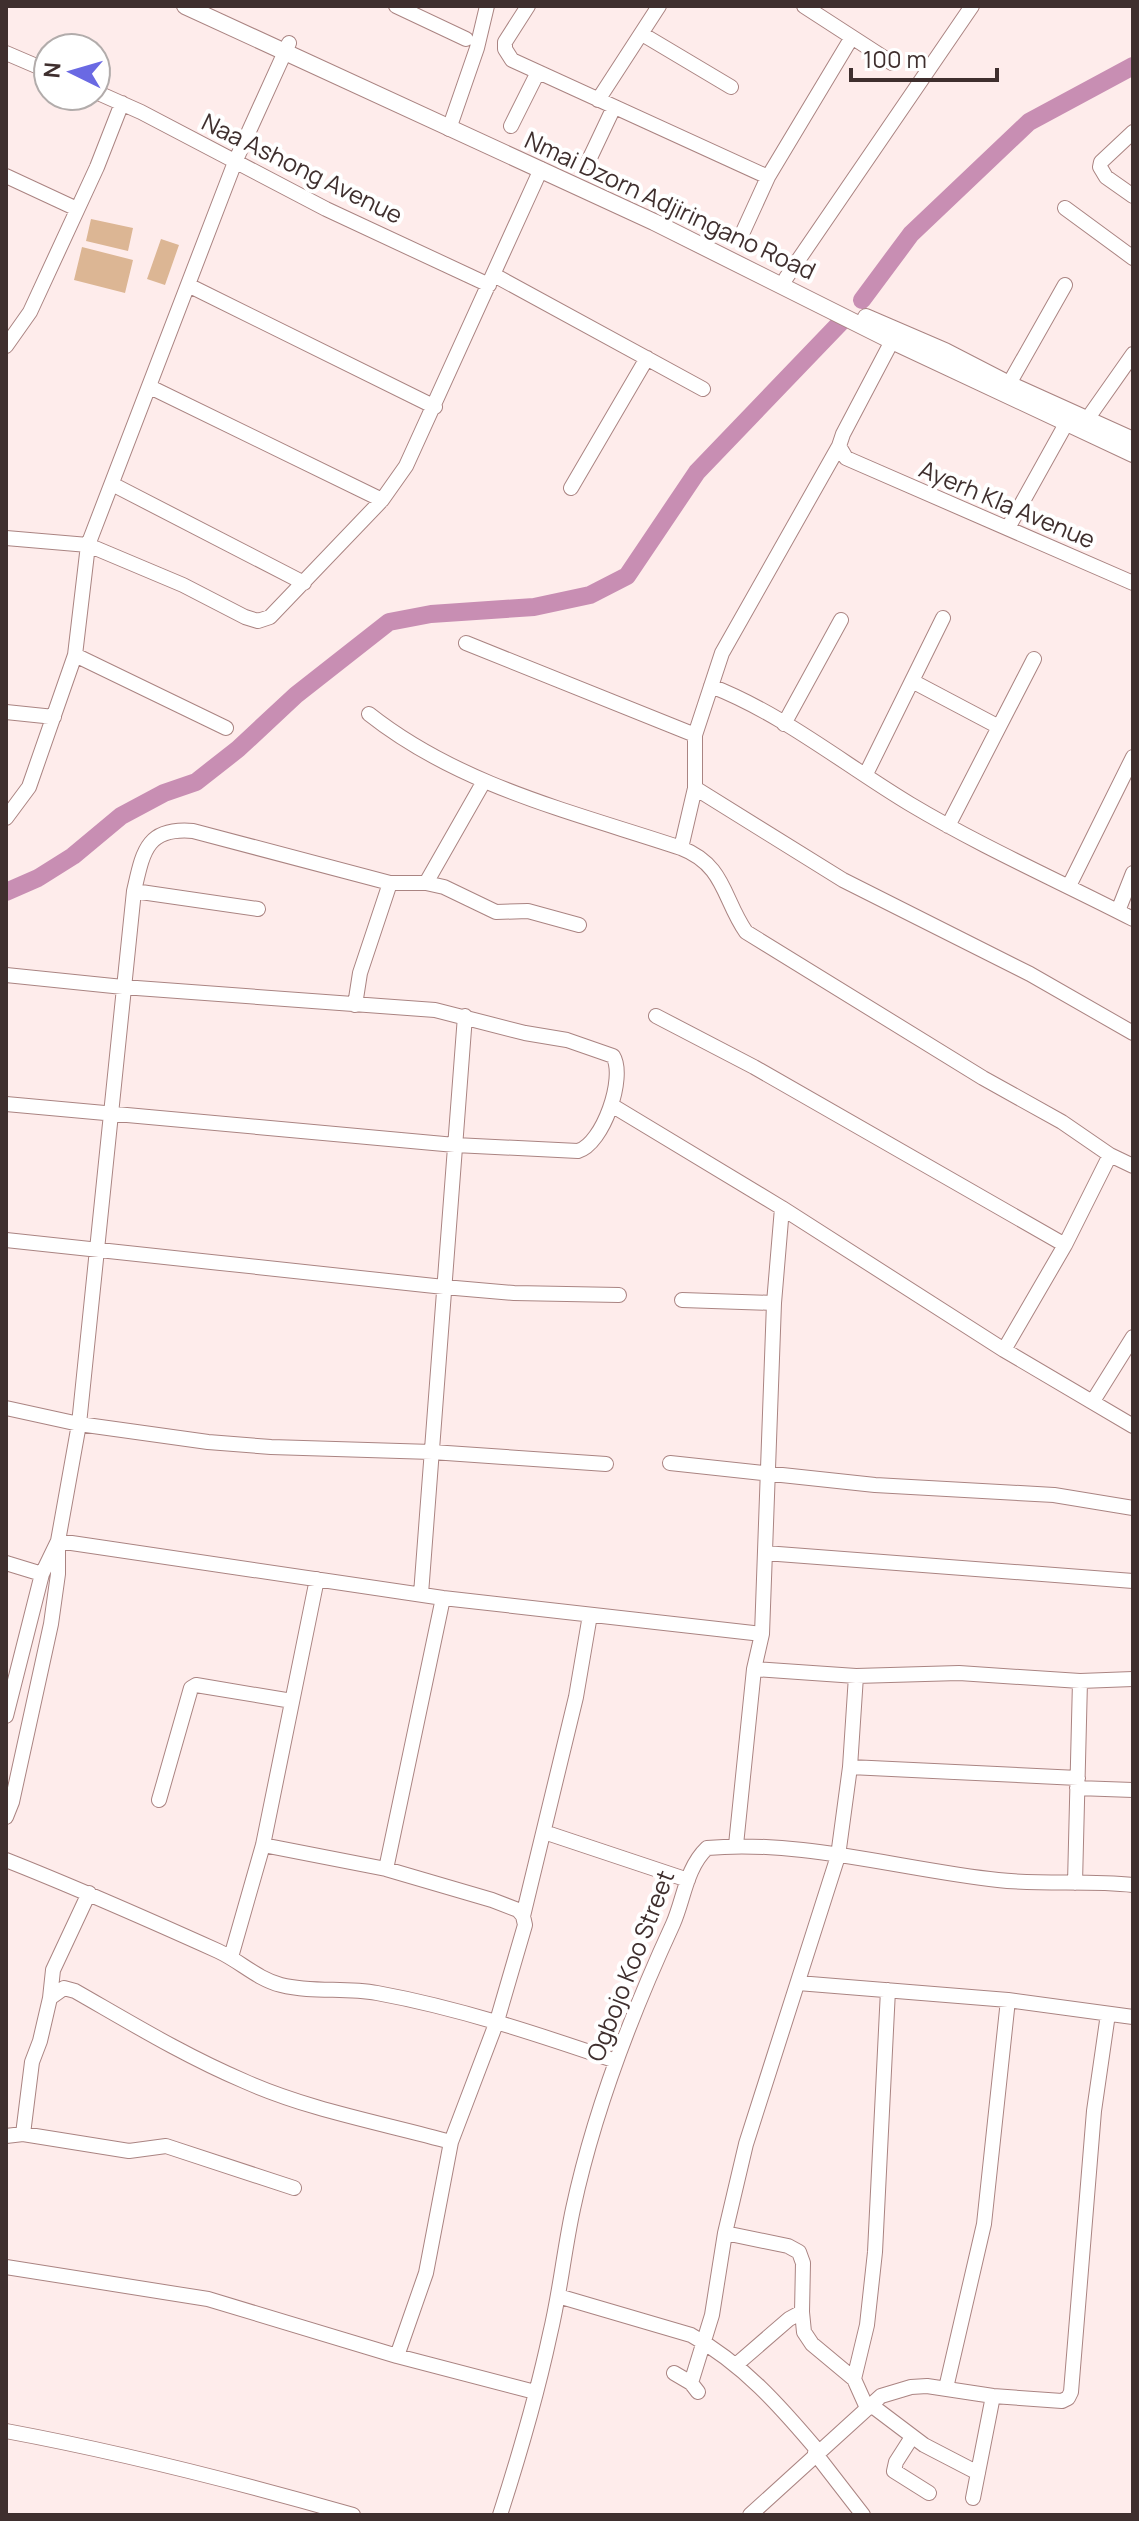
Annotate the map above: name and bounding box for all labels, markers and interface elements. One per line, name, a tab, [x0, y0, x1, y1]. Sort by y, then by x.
north arrow	[32, 32, 112, 112]
scale bar	[851, 32, 997, 82]
text: 100 m	[863, 42, 927, 75]
text: N	[36, 61, 68, 79]
street label: Naa Ashong Avenue	[197, 105, 409, 231]
street label: Nmai Dzorn Adjiringano Road	[520, 123, 821, 287]
street label: Ayerh Kla Avenue	[915, 452, 1101, 556]
street label: Ogbojo Koo Street	[578, 1865, 681, 2066]

